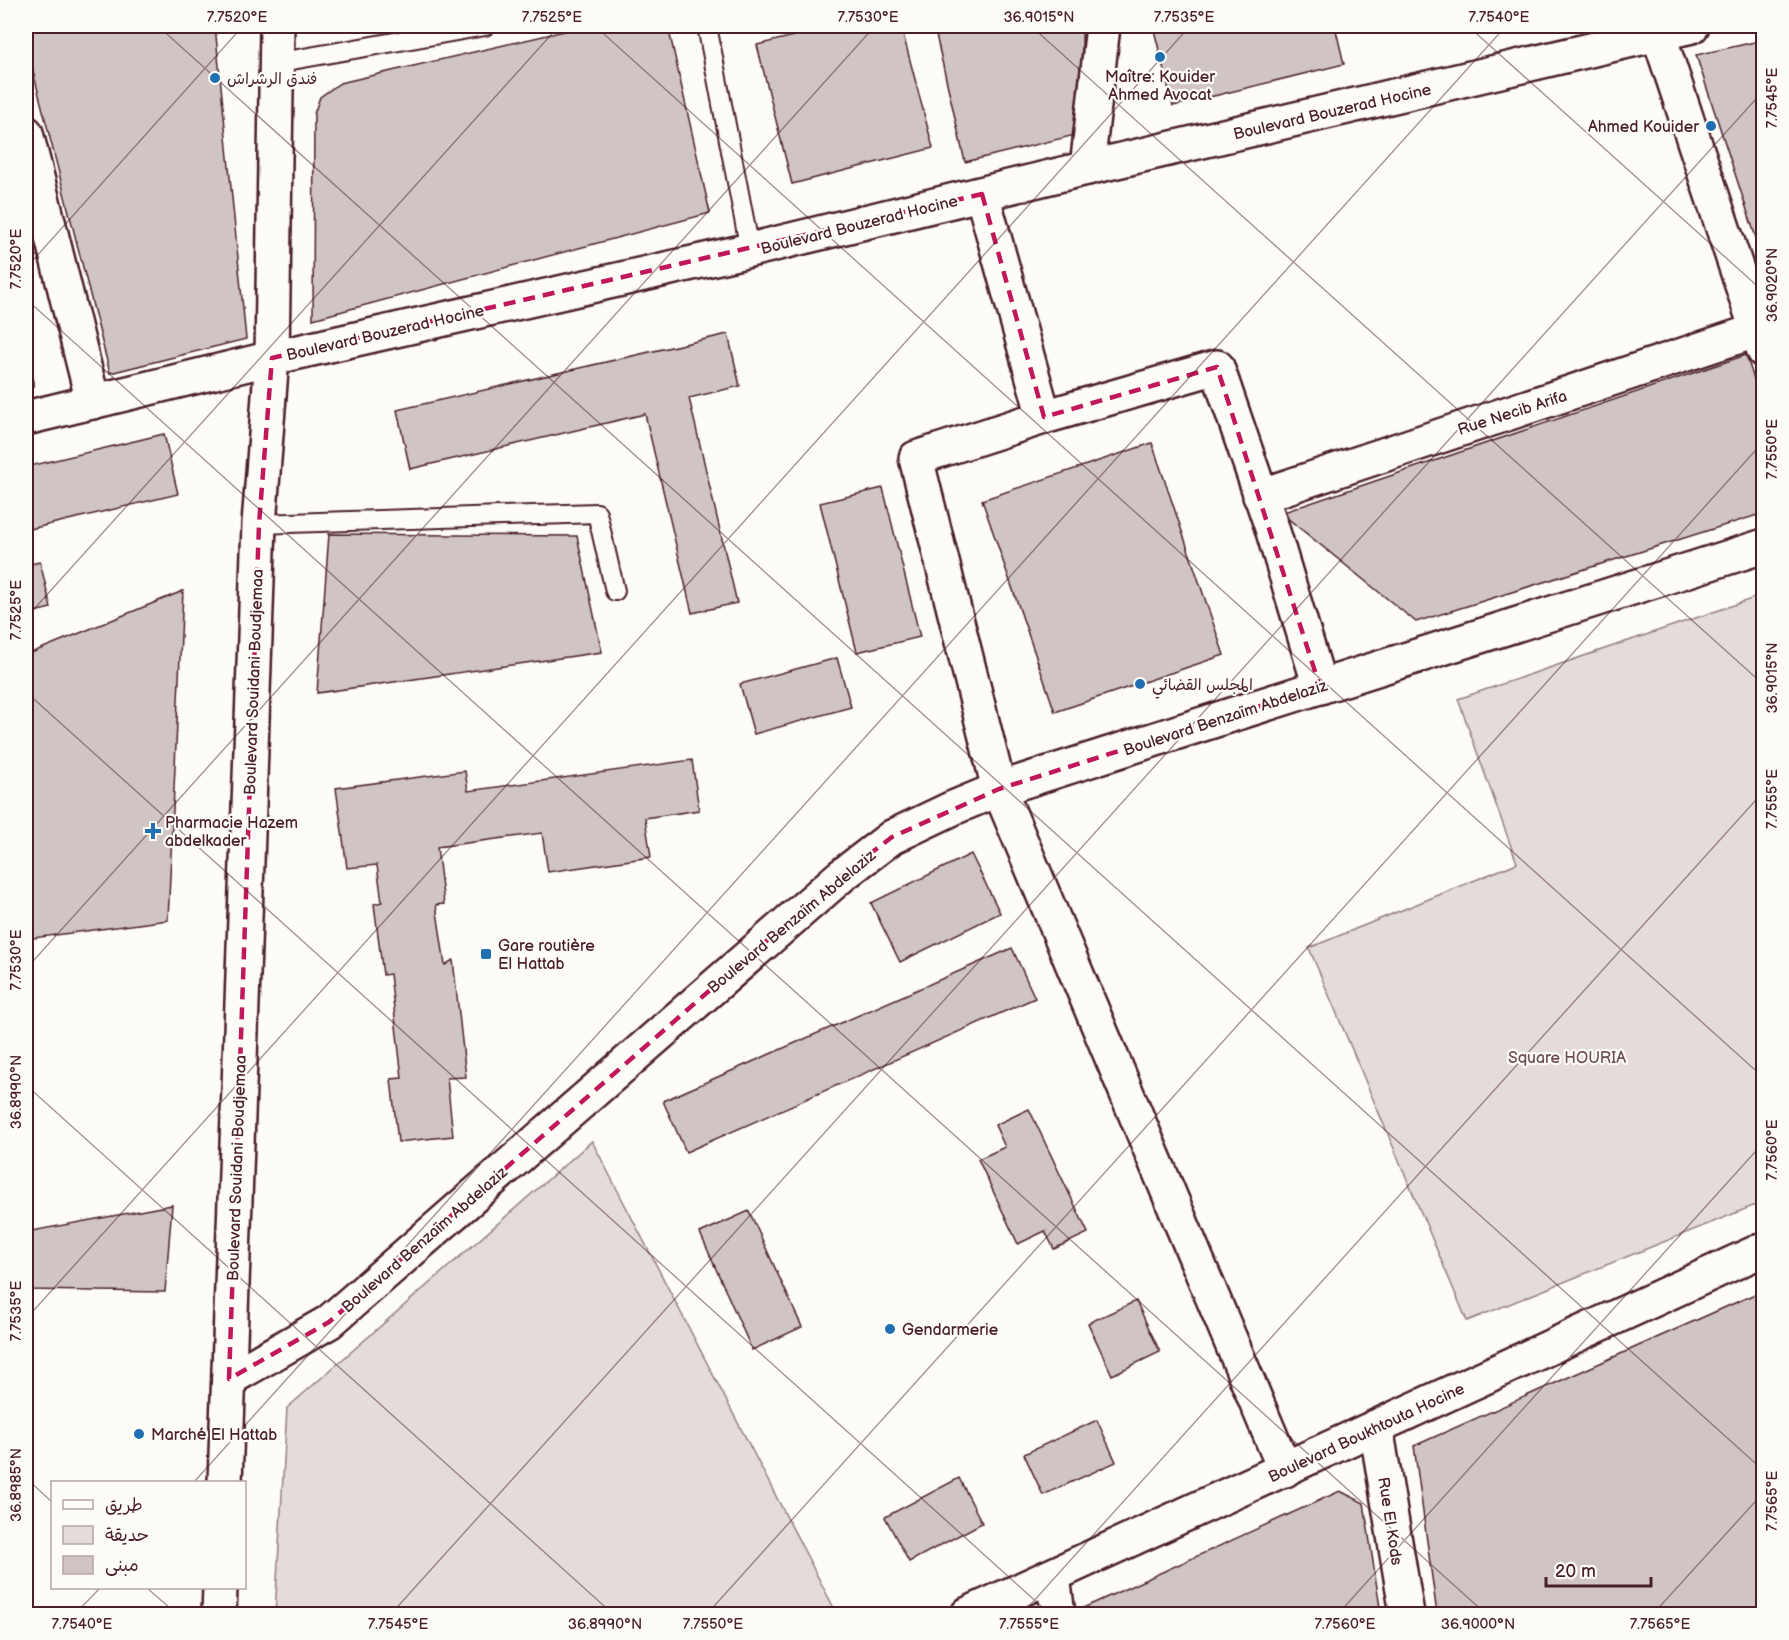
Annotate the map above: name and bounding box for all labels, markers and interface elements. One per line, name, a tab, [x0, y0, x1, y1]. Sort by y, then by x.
text: 7.7520°E	[207, 8, 267, 27]
text: 7.7525°E	[522, 8, 582, 27]
text: 7.7530°E	[837, 8, 899, 27]
text: 36.9015°N	[1003, 8, 1075, 27]
text: 7.7535°E	[1154, 8, 1214, 27]
text: 7.7540°E	[1468, 8, 1530, 27]
marker: Maître: Kouider Ahmed Avocat	[1153, 50, 1167, 64]
place label: Maître: Kouider Ahmed Avocat	[1105, 68, 1215, 105]
text: 7.7545°E	[1763, 68, 1782, 128]
place label: فندق الرشراش	[227, 70, 317, 89]
marker: فندق الرشراش	[208, 71, 222, 85]
street label: Boulevard Bouzerad Hocine	[1232, 80, 1434, 144]
place label: Ahmed Kouider	[1588, 118, 1699, 137]
marker: Ahmed Kouider	[1704, 119, 1718, 133]
street label: Boulevard Bouzerad Hocine	[759, 192, 960, 259]
text: 7.7520°E	[7, 229, 26, 289]
text: 36.9020°N	[1763, 248, 1782, 322]
street label: Boulevard Bouzerad Hocine	[285, 301, 487, 365]
street label: Rue Necib Arifa	[1455, 387, 1570, 440]
text: 7.7550°E	[1763, 419, 1782, 479]
street label: Boulevard Souidani Boudjemaa	[241, 569, 268, 795]
text: 7.7525°E	[7, 580, 26, 640]
text: 36.9015°N	[1763, 642, 1782, 714]
street label: Boulevard Benzaïm Abdelaziz	[1121, 676, 1330, 760]
place label: المجلس القضائي	[1152, 676, 1253, 699]
marker: المجلس القضائي	[1133, 677, 1147, 691]
text: 7.7555°E	[1763, 769, 1782, 829]
place label: Pharmacie Hazem abdelkader	[165, 814, 298, 851]
marker: Pharmacie Hazem abdelkader	[146, 824, 160, 838]
street label: Boulevard Benzaïm Abdelaziz	[704, 846, 880, 998]
text: 7.7530°E	[7, 929, 26, 991]
place label: Gare routière El Hattab	[498, 937, 595, 974]
marker: Gare routière El Hattab	[479, 947, 493, 961]
park label: Square HOURIA	[1508, 1049, 1626, 1068]
text: 36.8990°N	[7, 1055, 26, 1129]
street label: Boulevard Souidani Boudjemaa	[224, 1055, 251, 1281]
text: 7.7560°E	[1763, 1119, 1782, 1181]
street label: Boulevard Benzaïm Abdelaziz	[338, 1163, 512, 1317]
text: 7.7535°E	[7, 1281, 26, 1341]
place label: Gendarmerie	[902, 1321, 999, 1340]
marker: Gendarmerie	[883, 1322, 897, 1336]
street label: Boulevard Boukhtouta Hocine	[1266, 1379, 1468, 1487]
place label: Marché El Hattab	[151, 1426, 277, 1445]
marker: Marché El Hattab	[132, 1427, 146, 1441]
text: 36.8985°N	[7, 1448, 26, 1522]
text: 7.7565°E	[1763, 1471, 1782, 1531]
street label: Rue El Kods	[1373, 1476, 1406, 1567]
legend	[51, 1481, 246, 1589]
text: طريق	[105, 1495, 143, 1516]
text: حديقة	[105, 1525, 149, 1546]
scale bar	[1546, 1550, 1651, 1588]
text: مبنى	[105, 1555, 139, 1576]
text: 20 m	[1555, 1561, 1596, 1582]
text: 7.7540°E	[51, 1615, 113, 1634]
text: 7.7545°E	[368, 1615, 428, 1634]
text: 36.8990°N	[568, 1615, 642, 1634]
text: 7.7550°E	[683, 1615, 743, 1634]
text: 7.7555°E	[999, 1615, 1059, 1634]
text: 7.7560°E	[1314, 1615, 1376, 1634]
text: 36.9000°N	[1441, 1615, 1515, 1634]
text: 7.7565°E	[1630, 1615, 1690, 1634]

